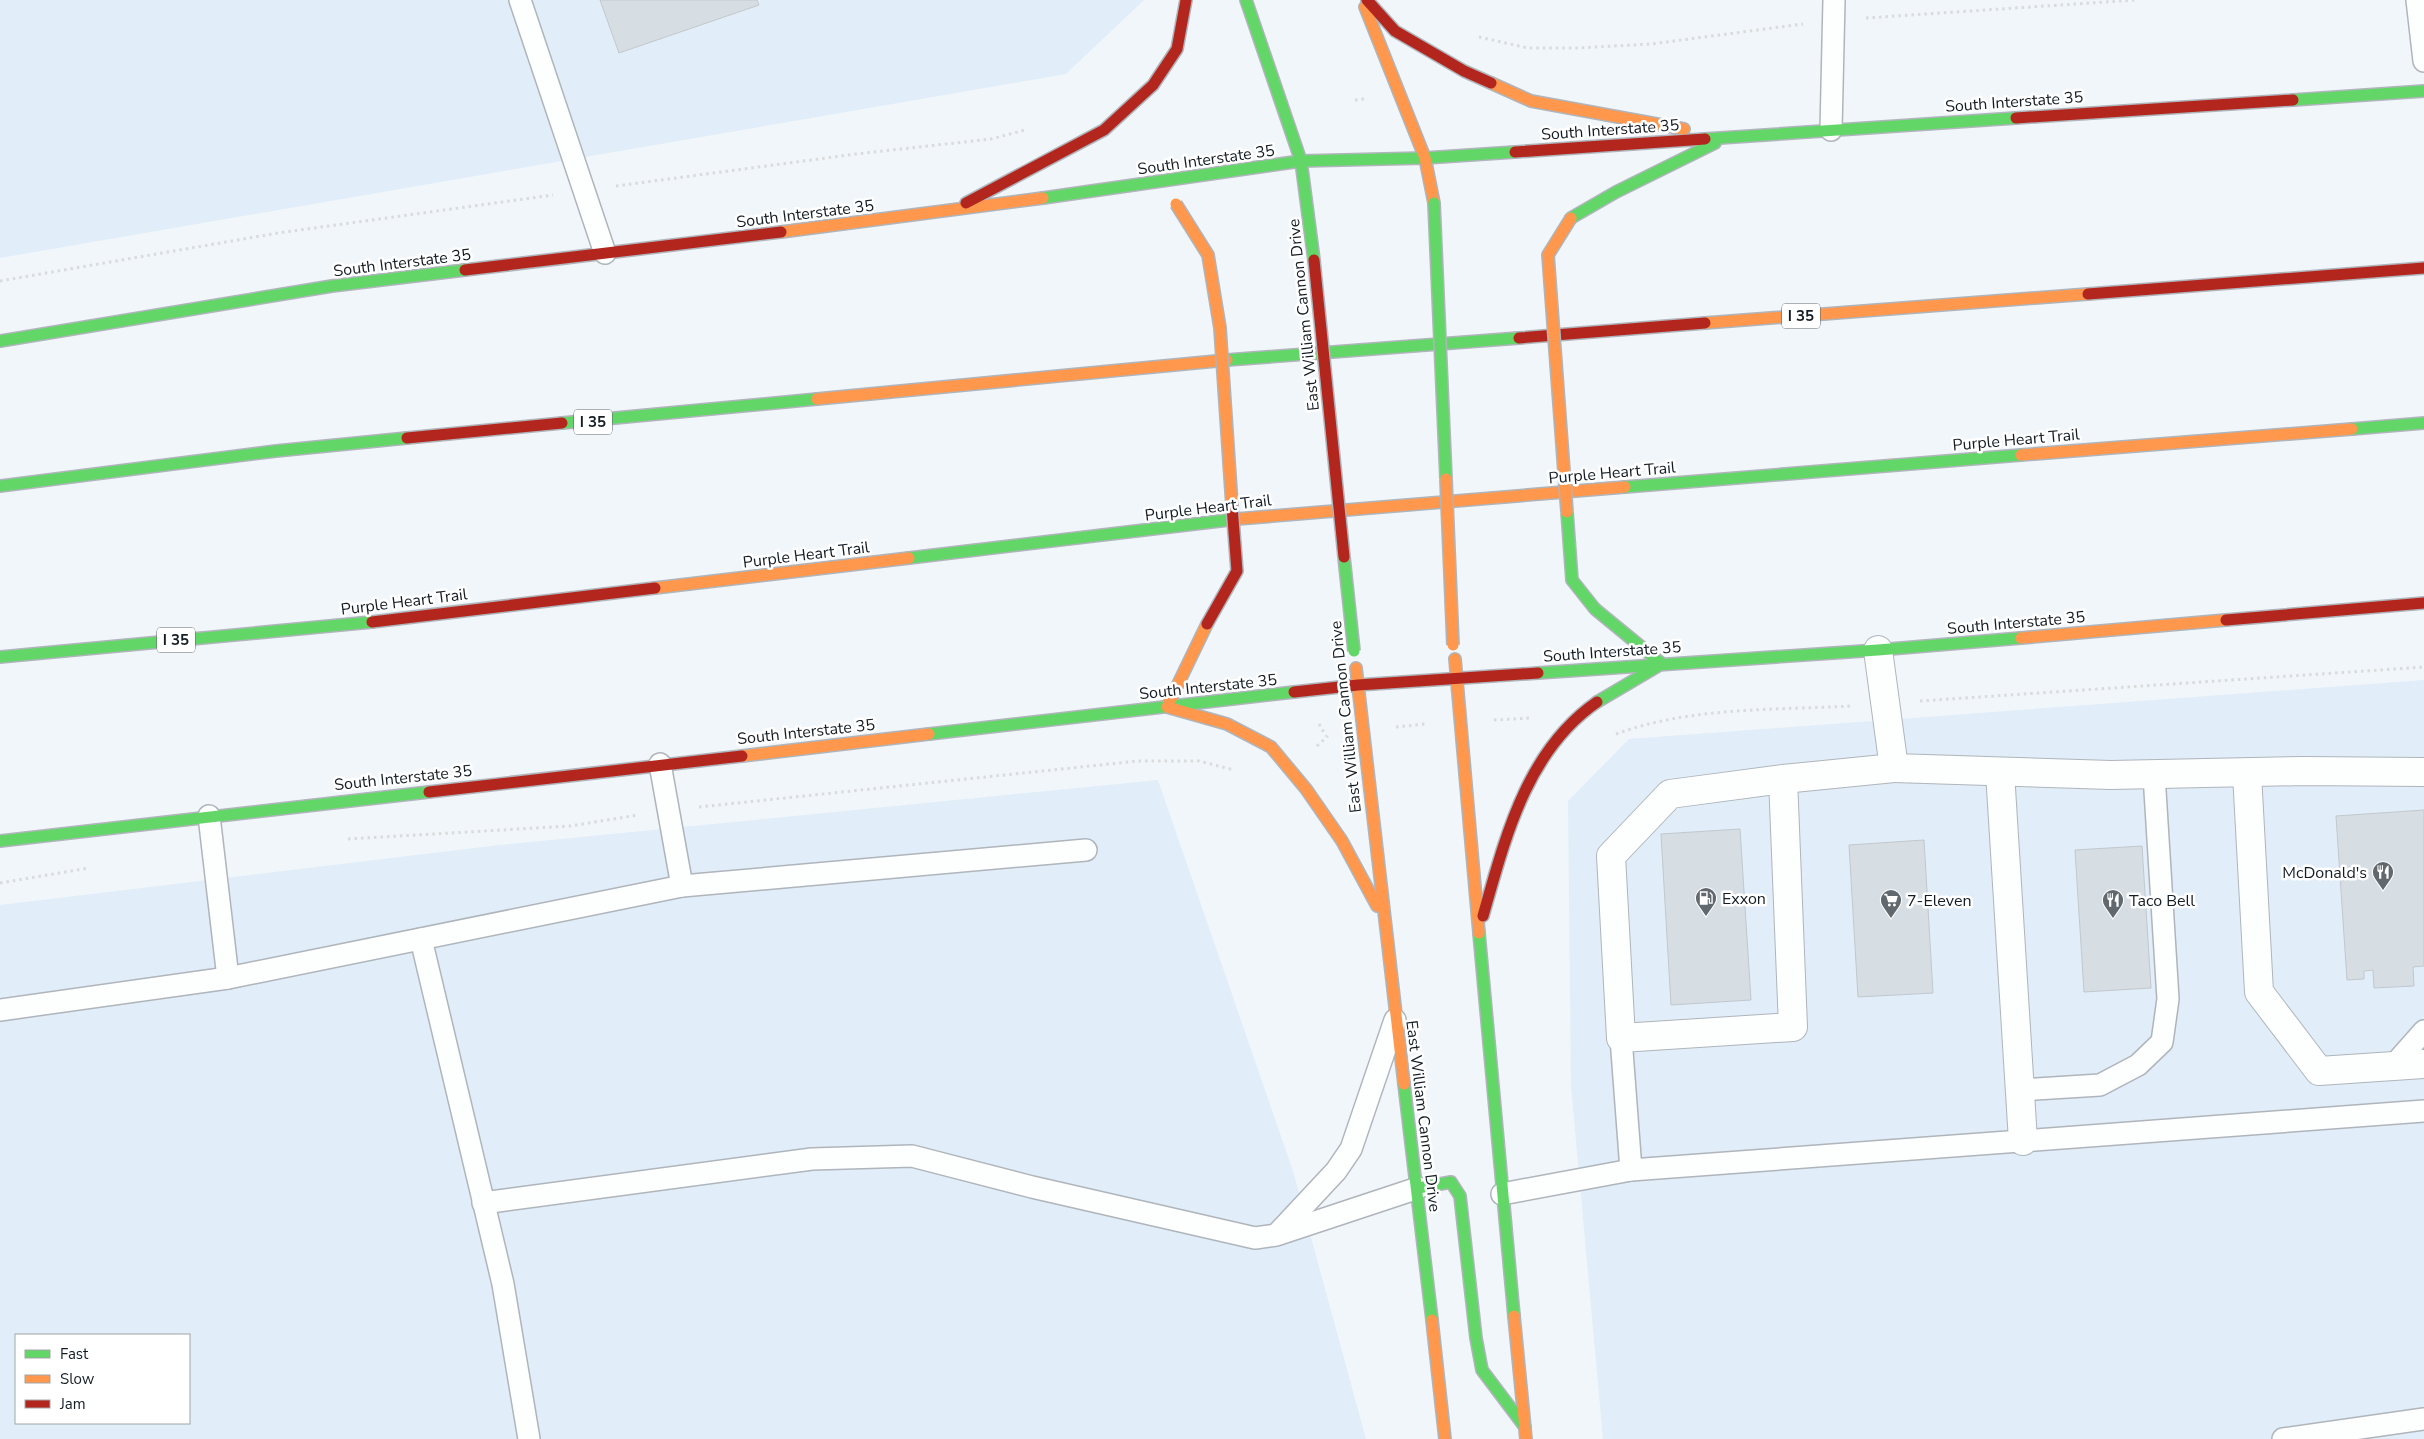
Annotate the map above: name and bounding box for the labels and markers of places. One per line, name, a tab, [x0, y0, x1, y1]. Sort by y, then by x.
restaurant icon: McDonald's	[2371, 860, 2395, 891]
place label: McDonald's	[2282, 862, 2367, 884]
fuel station icon: Exxon	[1694, 886, 1718, 917]
place label: Exxon	[1722, 888, 1766, 910]
supermarket icon: 7-Eleven	[1879, 888, 1903, 919]
restaurant icon: Taco Bell	[2101, 888, 2125, 919]
place label: 7-Eleven	[1907, 890, 1972, 912]
place label: Taco Bell	[2129, 890, 2195, 912]

